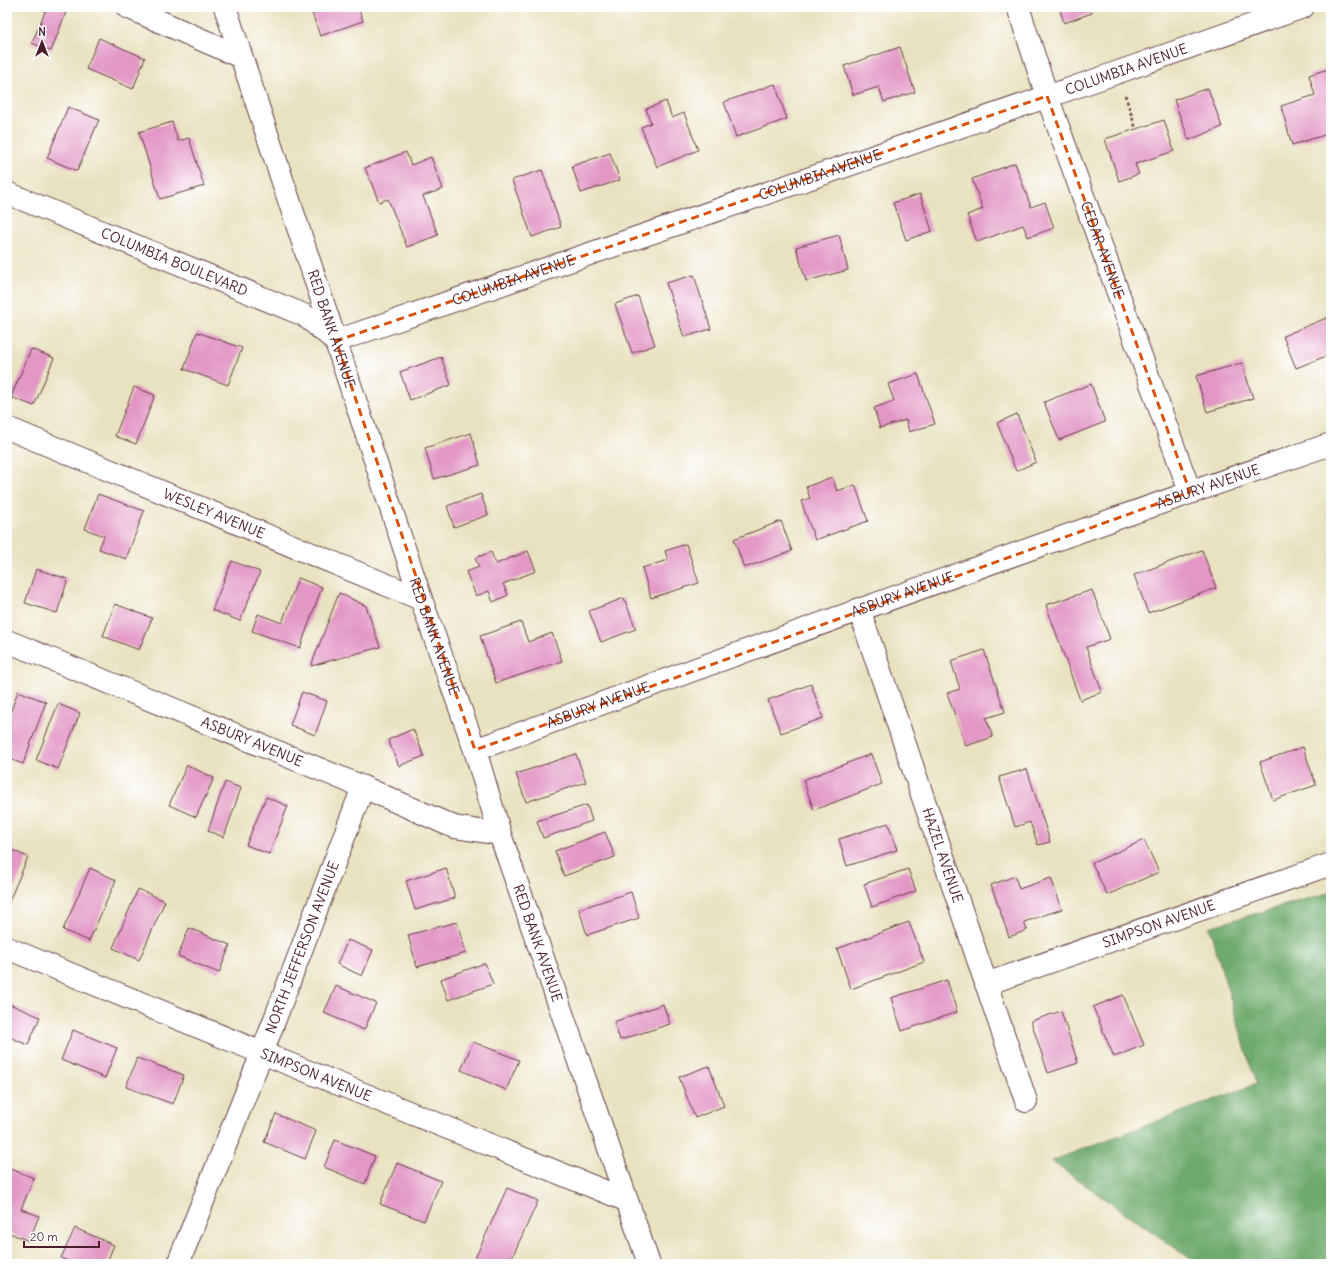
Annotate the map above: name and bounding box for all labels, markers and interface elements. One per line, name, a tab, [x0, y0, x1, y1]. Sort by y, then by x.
north arrow	[22, 22, 62, 62]
text: N	[38, 25, 46, 39]
street label: COLUMBIA AVENUE	[1063, 39, 1190, 99]
street label: COLUMBIA AVENUE	[756, 145, 884, 204]
street label: CEDAR AVENUE	[1077, 199, 1128, 300]
street label: COLUMBIA BOULEVARD	[98, 224, 251, 300]
street label: COLUMBIA AVENUE	[450, 251, 577, 309]
street label: RED BANK AVENUE	[304, 267, 359, 390]
street label: ASBURY AVENUE	[1154, 460, 1262, 513]
street label: WESLEY AVENUE	[160, 484, 268, 543]
street label: ASBURY AVENUE	[848, 568, 957, 621]
street label: RED BANK AVENUE	[405, 575, 464, 697]
street label: ASBURY AVENUE	[544, 678, 652, 732]
street label: ASBURY AVENUE	[199, 713, 306, 770]
street label: HAZEL AVENUE	[918, 805, 967, 905]
street label: NORTH JEFFERSON AVENUE	[261, 859, 343, 1036]
street label: RED BANK AVENUE	[509, 882, 566, 1004]
street label: SIMPSON AVENUE	[1100, 896, 1218, 952]
street label: SIMPSON AVENUE	[258, 1044, 374, 1105]
scale bar	[24, 1223, 99, 1249]
text: 20 m	[30, 1229, 58, 1244]

